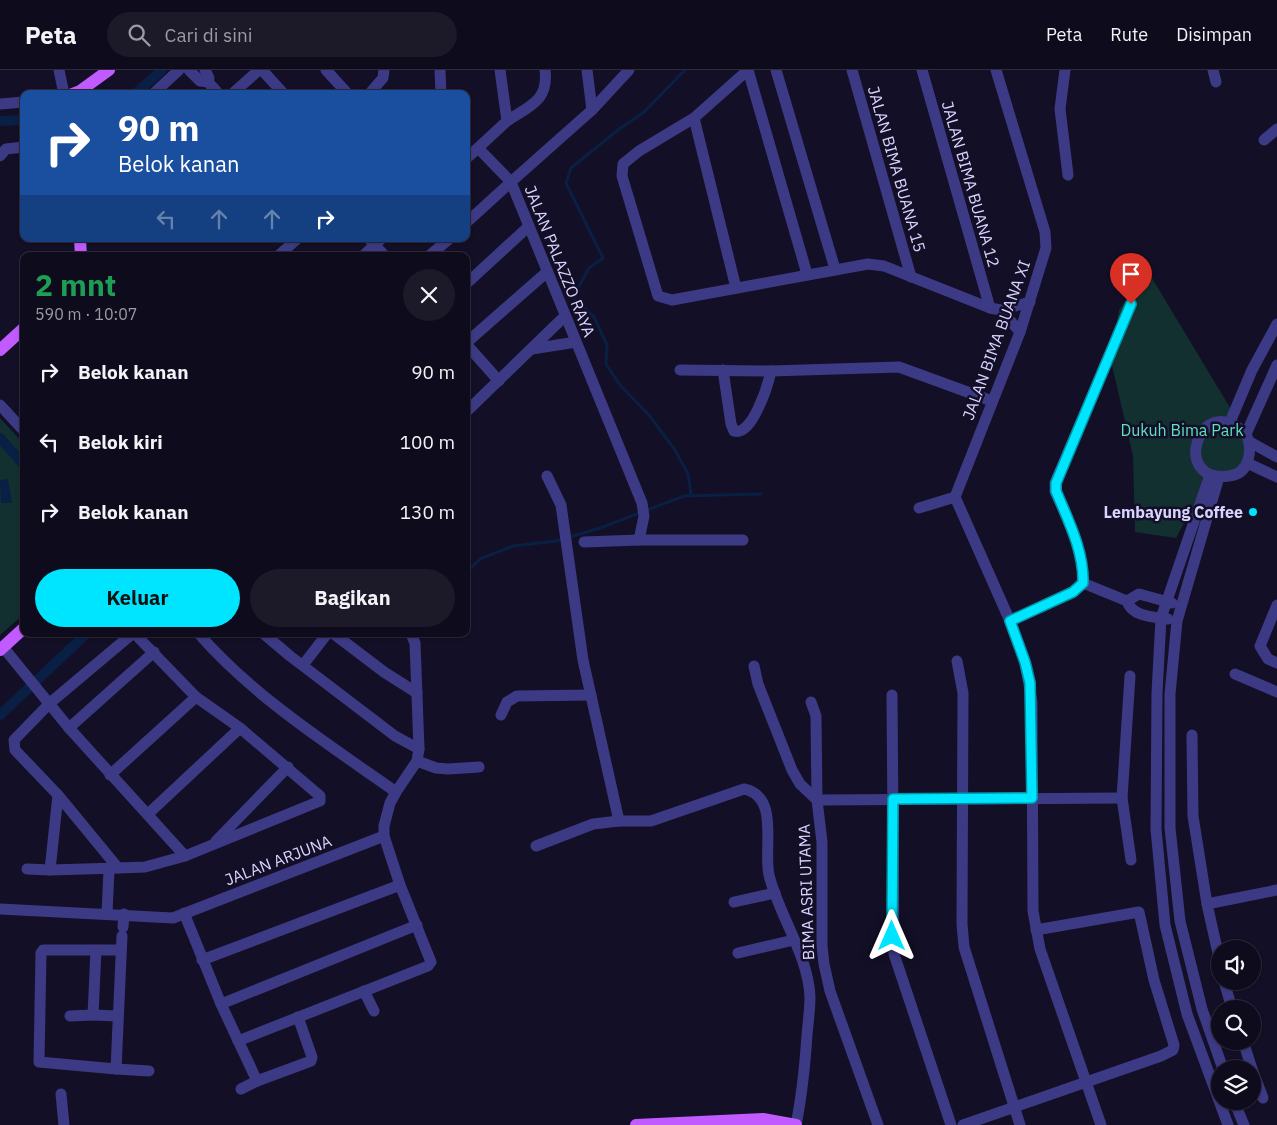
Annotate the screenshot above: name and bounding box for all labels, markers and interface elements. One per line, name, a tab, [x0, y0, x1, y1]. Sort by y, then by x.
search box	[107, 12, 457, 57]
text: Peta	[25, 19, 77, 51]
icon: search	[125, 21, 153, 49]
text: Cari di sini	[165, 23, 253, 47]
text: Peta	[1046, 23, 1082, 46]
text: Rute	[1110, 23, 1148, 46]
text: Disimpan	[1176, 23, 1252, 46]
street label: JALAN BIMA BUANA 15	[864, 84, 930, 254]
street label: JALAN BIMA BUANA 12	[938, 99, 1004, 269]
text: 90 m	[118, 105, 200, 151]
icon: right	[35, 110, 100, 175]
text: Belok kanan	[118, 149, 240, 178]
street label: JALAN PALAZZO RAYA	[520, 182, 600, 340]
icon: left	[152, 205, 180, 233]
icon: ahead	[205, 205, 233, 233]
icon: ahead	[258, 205, 286, 233]
icon: right	[311, 205, 339, 233]
pin	[1110, 253, 1152, 304]
street label: JALAN BIMA BUANA XI	[958, 257, 1034, 423]
icon: arrive	[1117, 260, 1145, 288]
text: 2 mnt	[35, 265, 116, 304]
button: close	[403, 269, 455, 321]
text: 590 m · 10:07	[35, 304, 137, 324]
icon: right	[35, 358, 63, 386]
text: Belok kanan	[78, 360, 189, 384]
text: 90 m	[411, 360, 455, 384]
park label: Dukuh Bima Park	[1120, 420, 1244, 440]
icon: left	[35, 428, 63, 456]
text: Belok kiri	[78, 430, 163, 454]
text: 100 m	[400, 430, 455, 454]
icon: right	[35, 498, 63, 526]
text: Belok kanan	[78, 500, 189, 524]
text: 130 m	[400, 500, 455, 524]
place label: Lembayung Coffee	[1104, 502, 1243, 522]
marker: Lembayung Coffee	[1247, 506, 1259, 518]
button: Keluar	[35, 569, 240, 627]
button: Bagikan	[250, 569, 455, 627]
street label: BIMA ASRI UTAMA	[794, 824, 818, 960]
street label: JALAN ARJUNA	[222, 830, 334, 890]
position arrow	[865, 909, 917, 961]
map controls	[1211, 940, 1261, 1110]
button: sound	[1211, 940, 1261, 990]
button: search	[1211, 1000, 1261, 1050]
button: layers	[1211, 1060, 1261, 1110]

